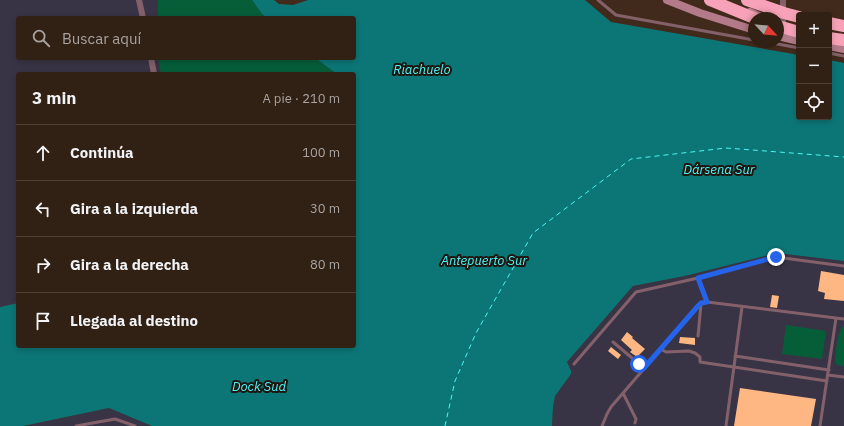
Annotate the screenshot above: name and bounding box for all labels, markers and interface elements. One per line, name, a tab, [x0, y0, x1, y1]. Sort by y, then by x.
north arrow	[748, 12, 784, 48]
map controls	[796, 12, 832, 120]
button: +	[796, 12, 832, 48]
search box	[16, 16, 356, 60]
icon: search	[30, 27, 52, 49]
text: Buscar aquí	[62, 29, 141, 48]
button: −	[796, 48, 832, 84]
water label: Riachuelo	[393, 61, 451, 78]
button: locate	[796, 84, 832, 120]
text: 3 min	[32, 87, 76, 109]
text: A pie · 210 m	[262, 90, 340, 107]
icon: ahead	[32, 142, 54, 164]
text: Continúa	[70, 143, 134, 162]
text: 100 m	[302, 144, 340, 161]
water label: Dársena Sur	[683, 161, 756, 178]
icon: left	[32, 198, 54, 220]
text: Gira a la izquierda	[70, 199, 198, 218]
text: 30 m	[310, 200, 340, 217]
route end	[767, 248, 785, 266]
water label: Antepuerto Sur	[440, 252, 528, 269]
icon: right	[32, 254, 54, 276]
text: Gira a la derecha	[70, 255, 189, 274]
text: 80 m	[310, 256, 340, 273]
icon: arrive	[32, 310, 54, 332]
text: Llegada al destino	[70, 311, 198, 330]
route start	[630, 355, 648, 373]
water label: Dock Sud	[232, 378, 287, 395]

